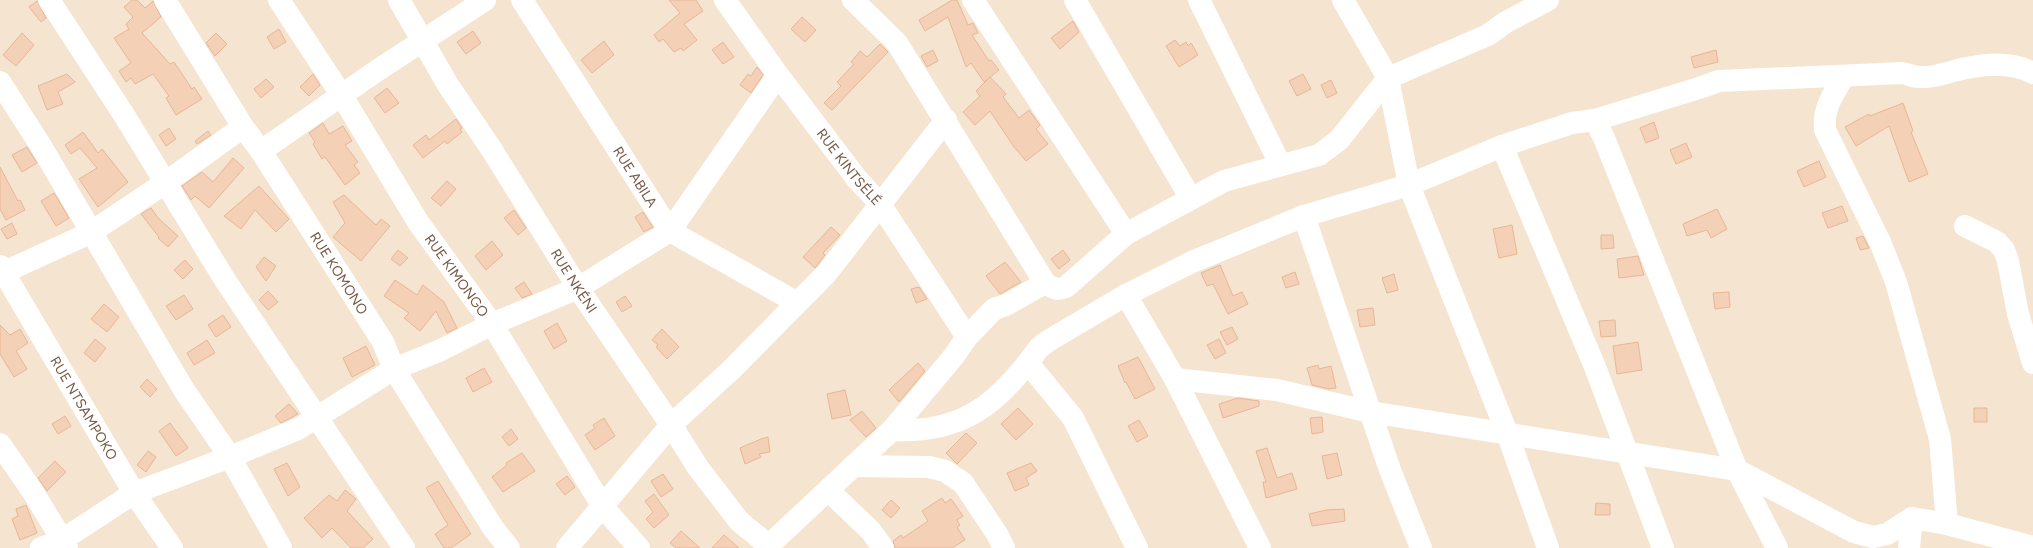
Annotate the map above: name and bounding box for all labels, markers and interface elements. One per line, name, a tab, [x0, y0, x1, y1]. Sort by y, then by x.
street label: RUE KINTSÉLÉ	[813, 125, 885, 209]
street label: RUE ABILA	[609, 143, 661, 211]
street label: RUE KOMONO	[306, 229, 371, 318]
street label: RUE KIMONGO	[421, 231, 492, 320]
street label: RUE NKÉNI	[547, 246, 600, 316]
street label: RUE NTSAMPOKO	[46, 353, 121, 463]

